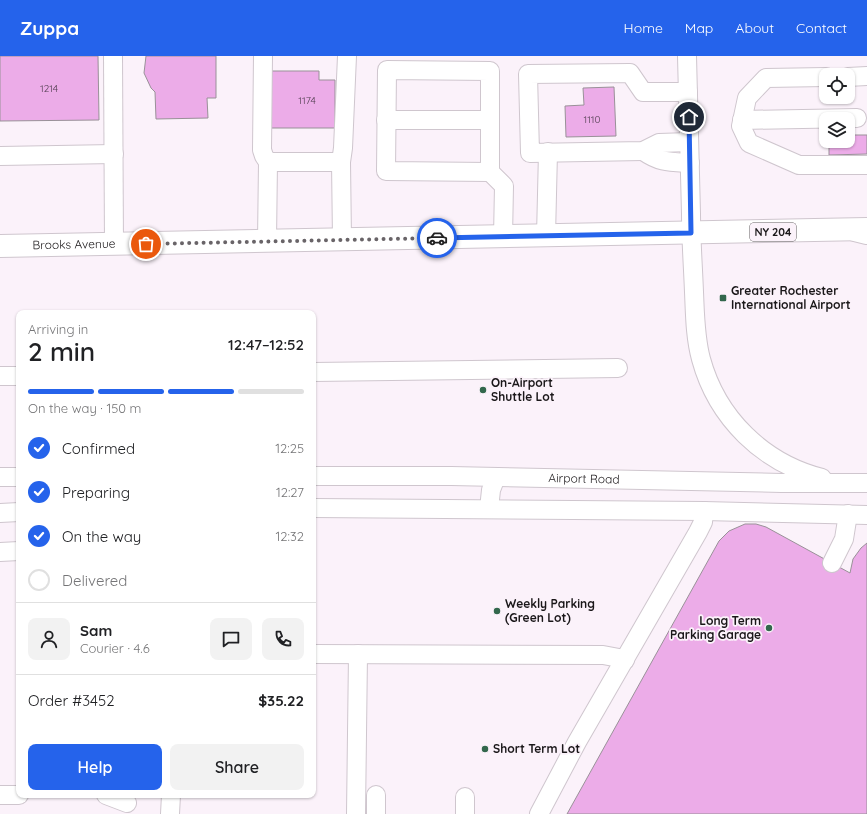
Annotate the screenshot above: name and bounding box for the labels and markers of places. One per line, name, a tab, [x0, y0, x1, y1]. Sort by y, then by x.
pin	[672, 100, 706, 134]
pin	[129, 227, 163, 261]
place label: Greater Rochester International Airport	[731, 283, 851, 312]
marker: Greater Rochester International Airport	[718, 293, 728, 303]
place label: On-Airport Shuttle Lot	[491, 375, 555, 404]
marker: On-Airport Shuttle Lot	[478, 385, 488, 395]
place label: Weekly Parking (Green Lot)	[505, 596, 595, 625]
marker: Weekly Parking (Green Lot)	[492, 606, 502, 616]
place label: Long Term Parking Garage	[670, 613, 761, 642]
marker: Long Term Parking Garage	[764, 623, 774, 633]
place label: Short Term Lot	[493, 741, 580, 756]
marker: Short Term Lot	[480, 744, 490, 754]

